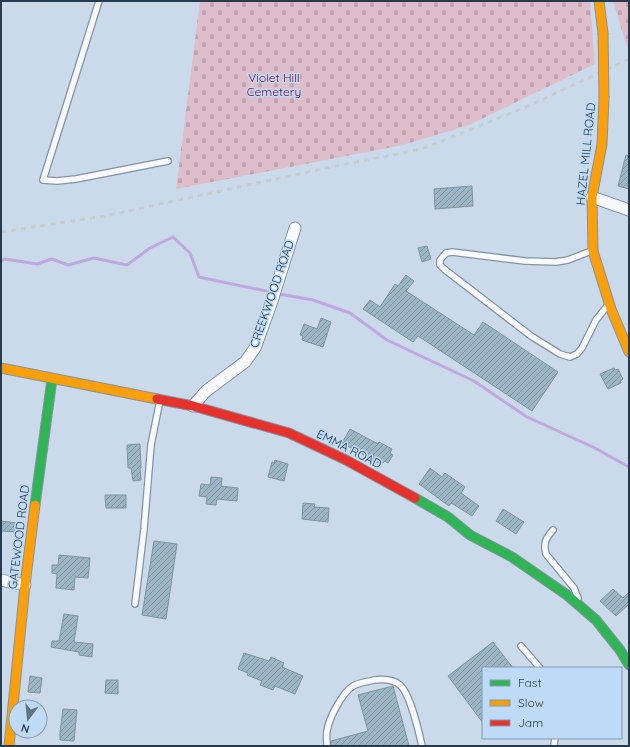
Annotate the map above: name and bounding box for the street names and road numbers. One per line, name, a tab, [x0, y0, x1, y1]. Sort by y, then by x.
street label: HAZEL MILL ROAD	[573, 102, 598, 206]
street label: CREEKWOOD ROAD	[246, 238, 297, 350]
street label: EMMA ROAD	[314, 426, 385, 472]
street label: GATEWOOD ROAD	[5, 484, 32, 590]

